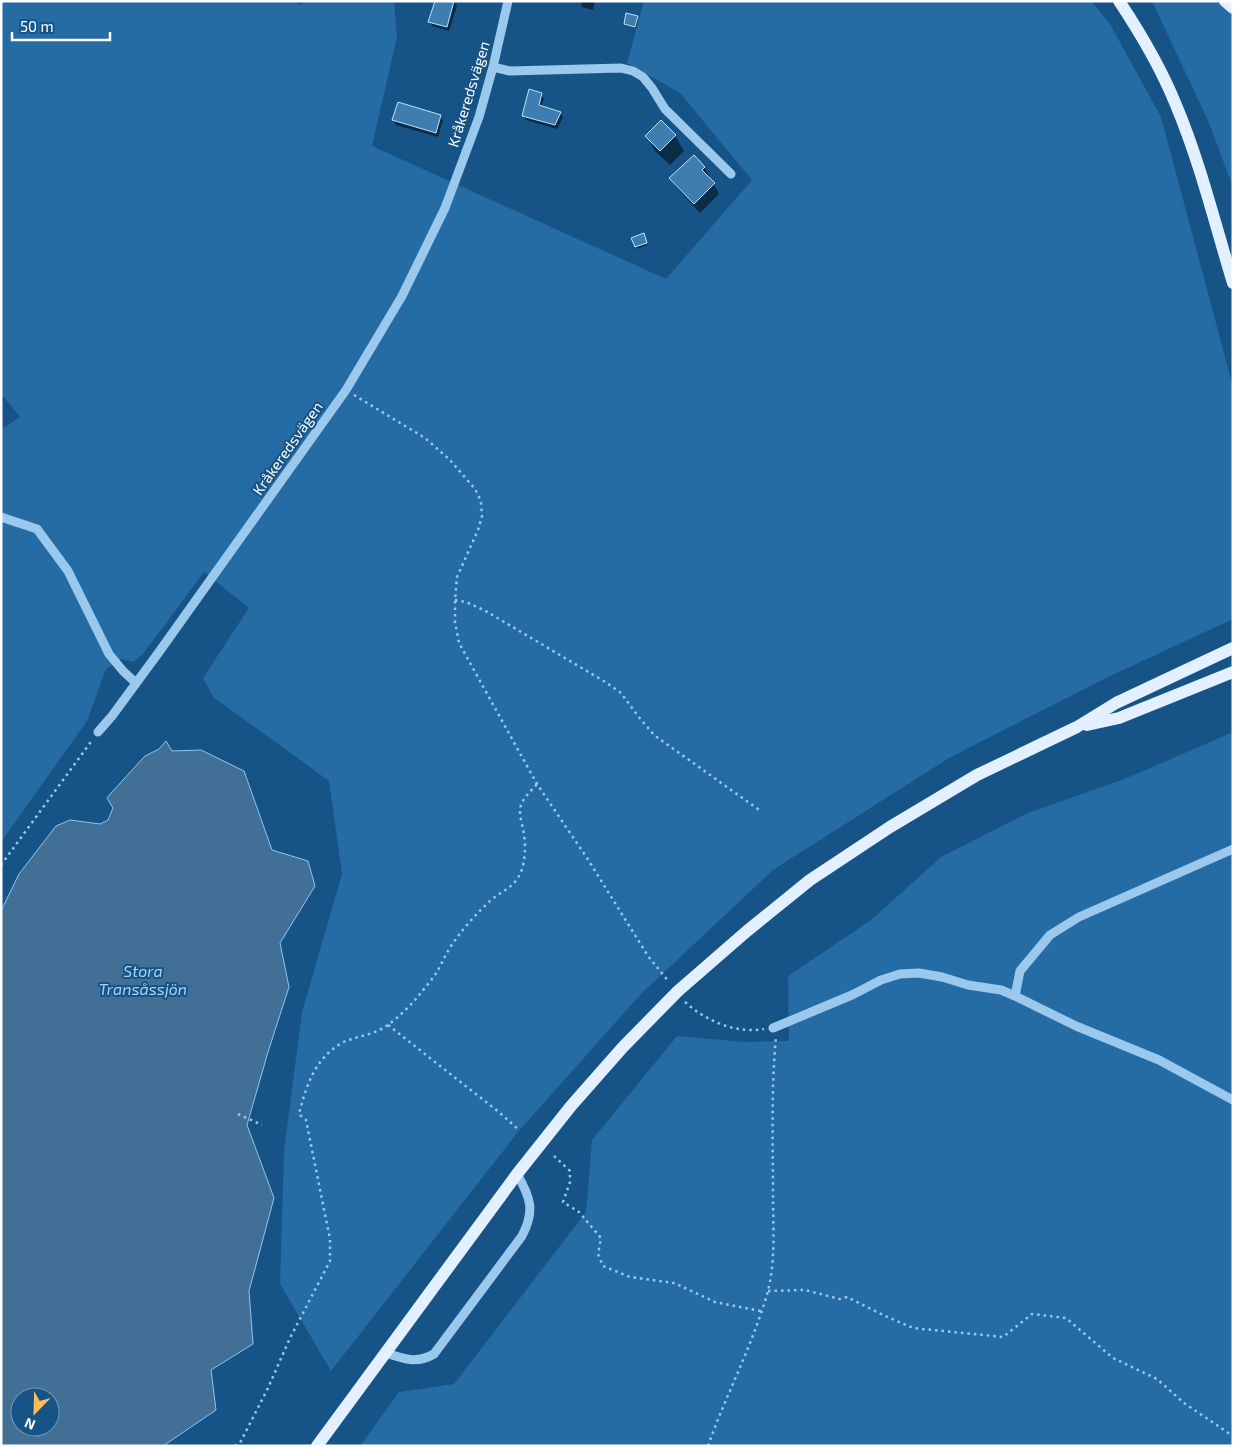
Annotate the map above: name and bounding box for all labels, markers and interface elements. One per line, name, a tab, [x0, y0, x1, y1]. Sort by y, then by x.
scale bar	[12, 10, 110, 42]
text: 50 m	[20, 17, 54, 35]
street label: Kråkeredsvägen	[443, 39, 493, 149]
street label: Kråkeredsvägen	[248, 398, 326, 498]
water label: Stora Transåssjön	[99, 961, 187, 999]
north arrow	[10, 1387, 60, 1437]
text: N	[22, 1415, 38, 1434]

